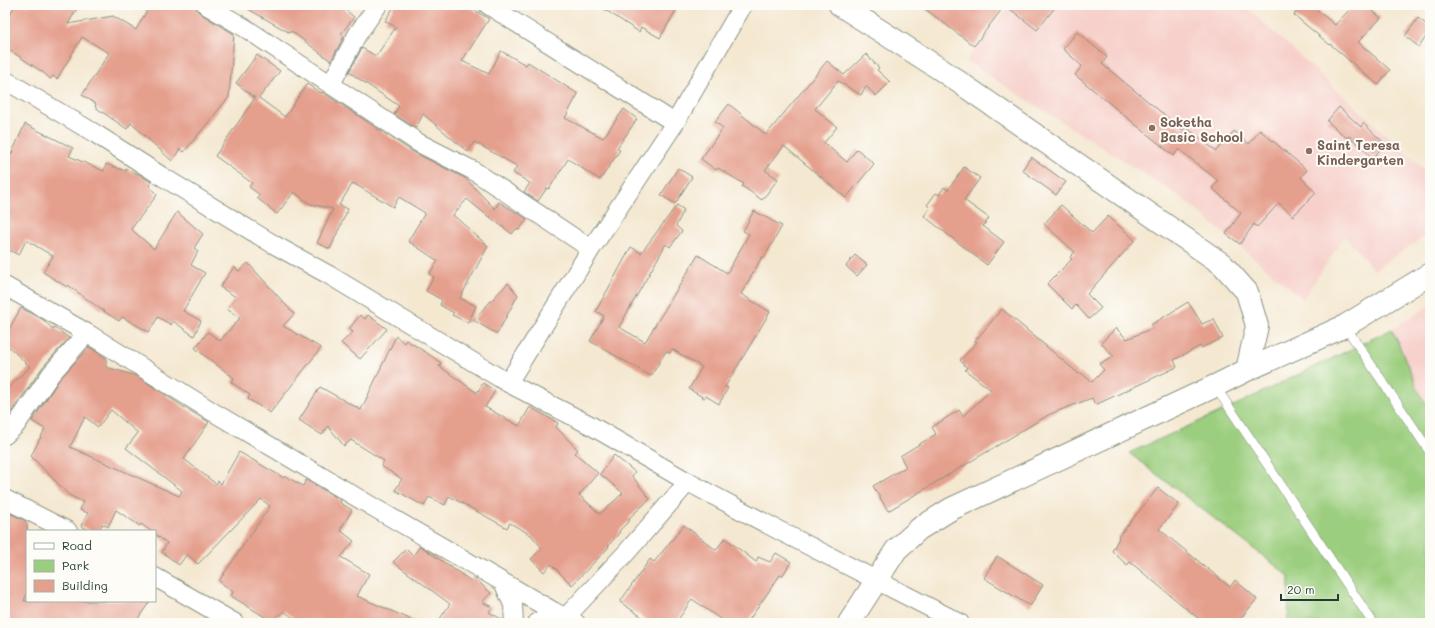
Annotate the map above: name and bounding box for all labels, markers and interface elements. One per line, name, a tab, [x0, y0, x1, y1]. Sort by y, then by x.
place label: Soketha Basic School	[1160, 113, 1243, 145]
marker: Soketha Basic School	[1147, 123, 1157, 133]
place label: Saint Teresa Kindergarten	[1317, 136, 1404, 168]
marker: Saint Teresa Kindergarten	[1304, 146, 1314, 156]
legend	[26, 530, 156, 602]
text: Road	[62, 537, 92, 553]
text: Park	[62, 557, 89, 573]
scale bar	[1281, 576, 1338, 602]
text: Building	[62, 577, 108, 593]
text: 20 m	[1287, 581, 1315, 597]

